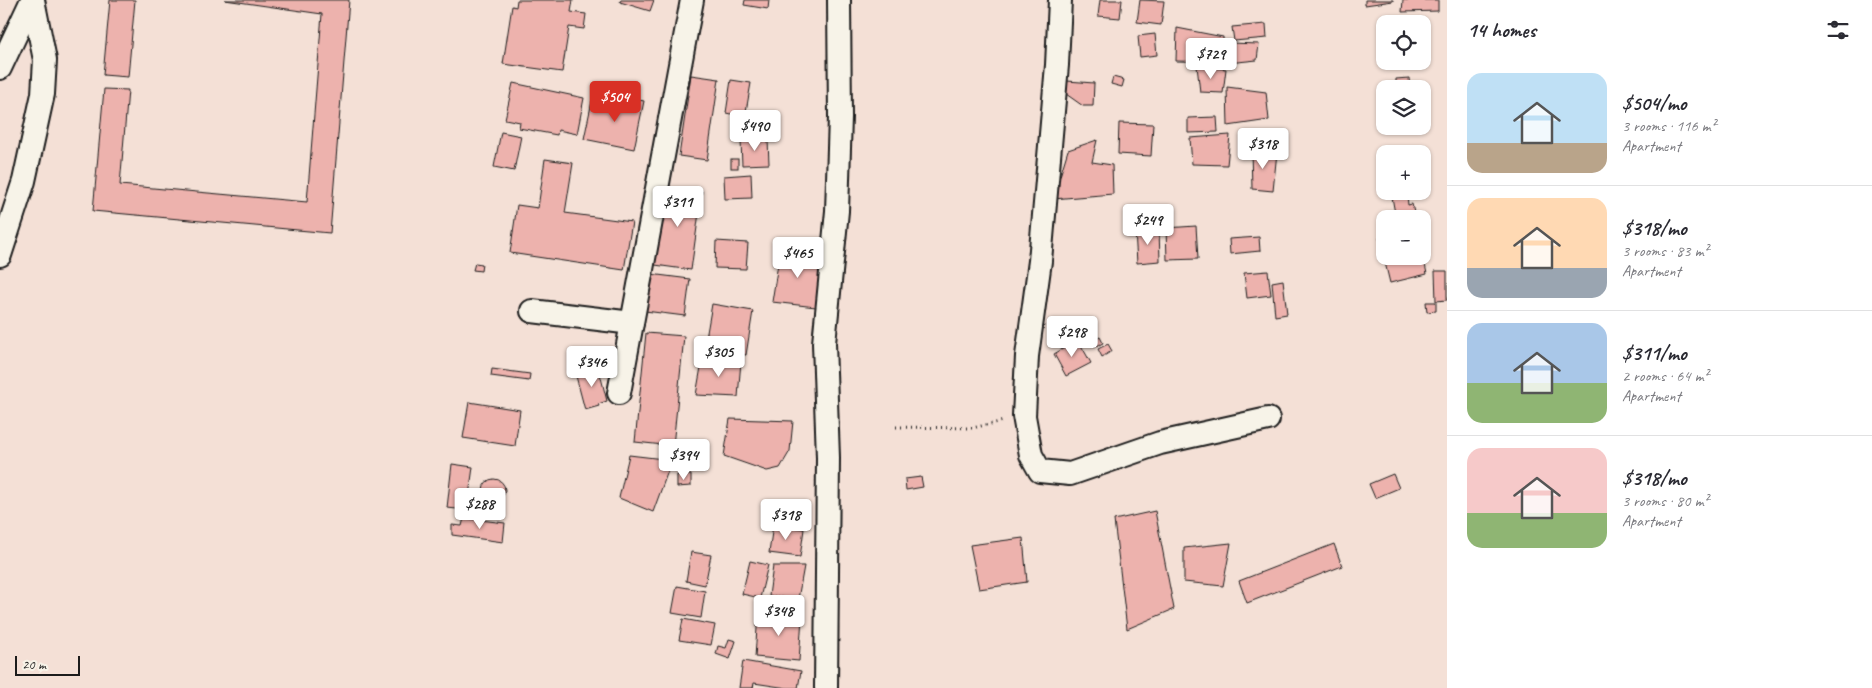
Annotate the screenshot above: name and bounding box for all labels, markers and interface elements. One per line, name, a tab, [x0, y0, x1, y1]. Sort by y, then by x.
map controls	[1376, 15, 1431, 265]
button: locate	[1376, 15, 1431, 70]
icon: filters	[1824, 16, 1852, 44]
text: 14 homes	[1467, 17, 1536, 43]
pin: $729	[1181, 38, 1241, 80]
text: $729	[1197, 44, 1225, 64]
pin: $504	[585, 80, 645, 123]
button: layers	[1376, 80, 1431, 135]
text: $504	[601, 87, 629, 107]
text: $504/mo	[1622, 90, 1686, 116]
icon: home	[1507, 93, 1567, 153]
pin: $490	[725, 110, 785, 152]
text: $490	[741, 116, 769, 136]
text: 3 rooms · 116 m²	[1622, 116, 1716, 136]
pin: $318	[1233, 128, 1293, 170]
text: $318	[1249, 134, 1277, 154]
text: Apartment	[1622, 136, 1681, 156]
button: +	[1376, 145, 1431, 200]
pin: $311	[648, 186, 708, 228]
text: $311	[664, 192, 692, 212]
pin: $249	[1118, 204, 1178, 246]
text: $249	[1134, 210, 1162, 230]
button: −	[1376, 210, 1431, 265]
text: $318/mo	[1622, 215, 1687, 241]
icon: home	[1507, 218, 1567, 278]
pin: $465	[768, 236, 828, 279]
text: 3 rooms · 83 m²	[1622, 241, 1708, 261]
text: $465	[784, 243, 812, 263]
text: Apartment	[1622, 261, 1681, 281]
pin: $298	[1042, 316, 1102, 358]
text: $298	[1058, 322, 1086, 342]
pin: $305	[689, 336, 749, 378]
text: $311/mo	[1622, 340, 1687, 366]
text: $305	[705, 342, 733, 362]
icon: home	[1507, 343, 1567, 403]
pin: $346	[562, 346, 622, 388]
text: $346	[577, 352, 607, 372]
text: 2 rooms · 64 m²	[1622, 366, 1708, 386]
text: Apartment	[1622, 386, 1681, 406]
pin: $394	[654, 438, 714, 481]
text: $394	[670, 445, 698, 465]
text: $318/mo	[1622, 465, 1687, 491]
icon: home	[1507, 468, 1567, 528]
pin: $288	[450, 488, 510, 530]
text: 3 rooms · 80 m²	[1622, 491, 1708, 511]
text: $288	[466, 494, 494, 514]
pin: $318	[756, 498, 816, 541]
text: $318	[772, 505, 800, 525]
text: Apartment	[1622, 511, 1681, 531]
pin: $348	[749, 594, 809, 637]
text: $348	[765, 601, 793, 621]
scale bar	[15, 653, 80, 676]
text: 20 m	[22, 656, 46, 673]

